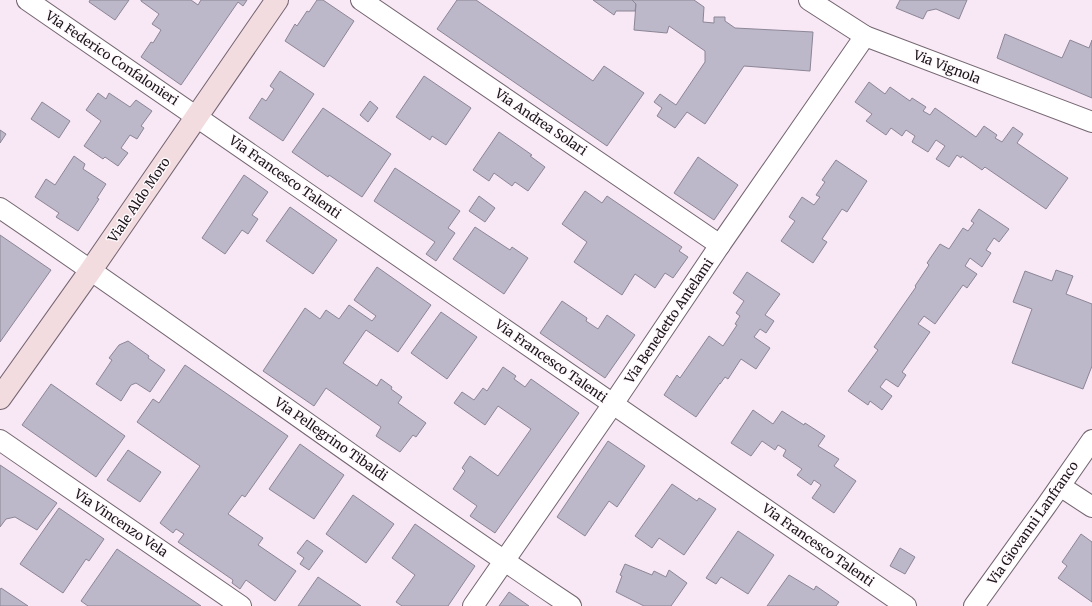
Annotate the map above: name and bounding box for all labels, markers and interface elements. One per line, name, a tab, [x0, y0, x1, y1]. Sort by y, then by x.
street label: Via Federico Confalonieri	[41, 7, 182, 109]
street label: Via Vignola	[910, 46, 983, 88]
street label: Via Andrea Solari	[491, 84, 590, 159]
street label: Via Francesco Talenti	[225, 131, 344, 222]
street label: Viale Aldo Moro	[104, 154, 174, 247]
street label: Via Benedetto Antelami	[620, 255, 717, 387]
street label: Via Francesco Talenti	[491, 315, 610, 406]
street label: Via Pellegrino Tibaldi	[270, 393, 391, 484]
street label: Via Giovanni Lanfranco	[983, 458, 1082, 589]
street label: Via Vincenzo Vela	[70, 485, 171, 561]
street label: Via Francesco Talenti	[758, 499, 877, 590]

